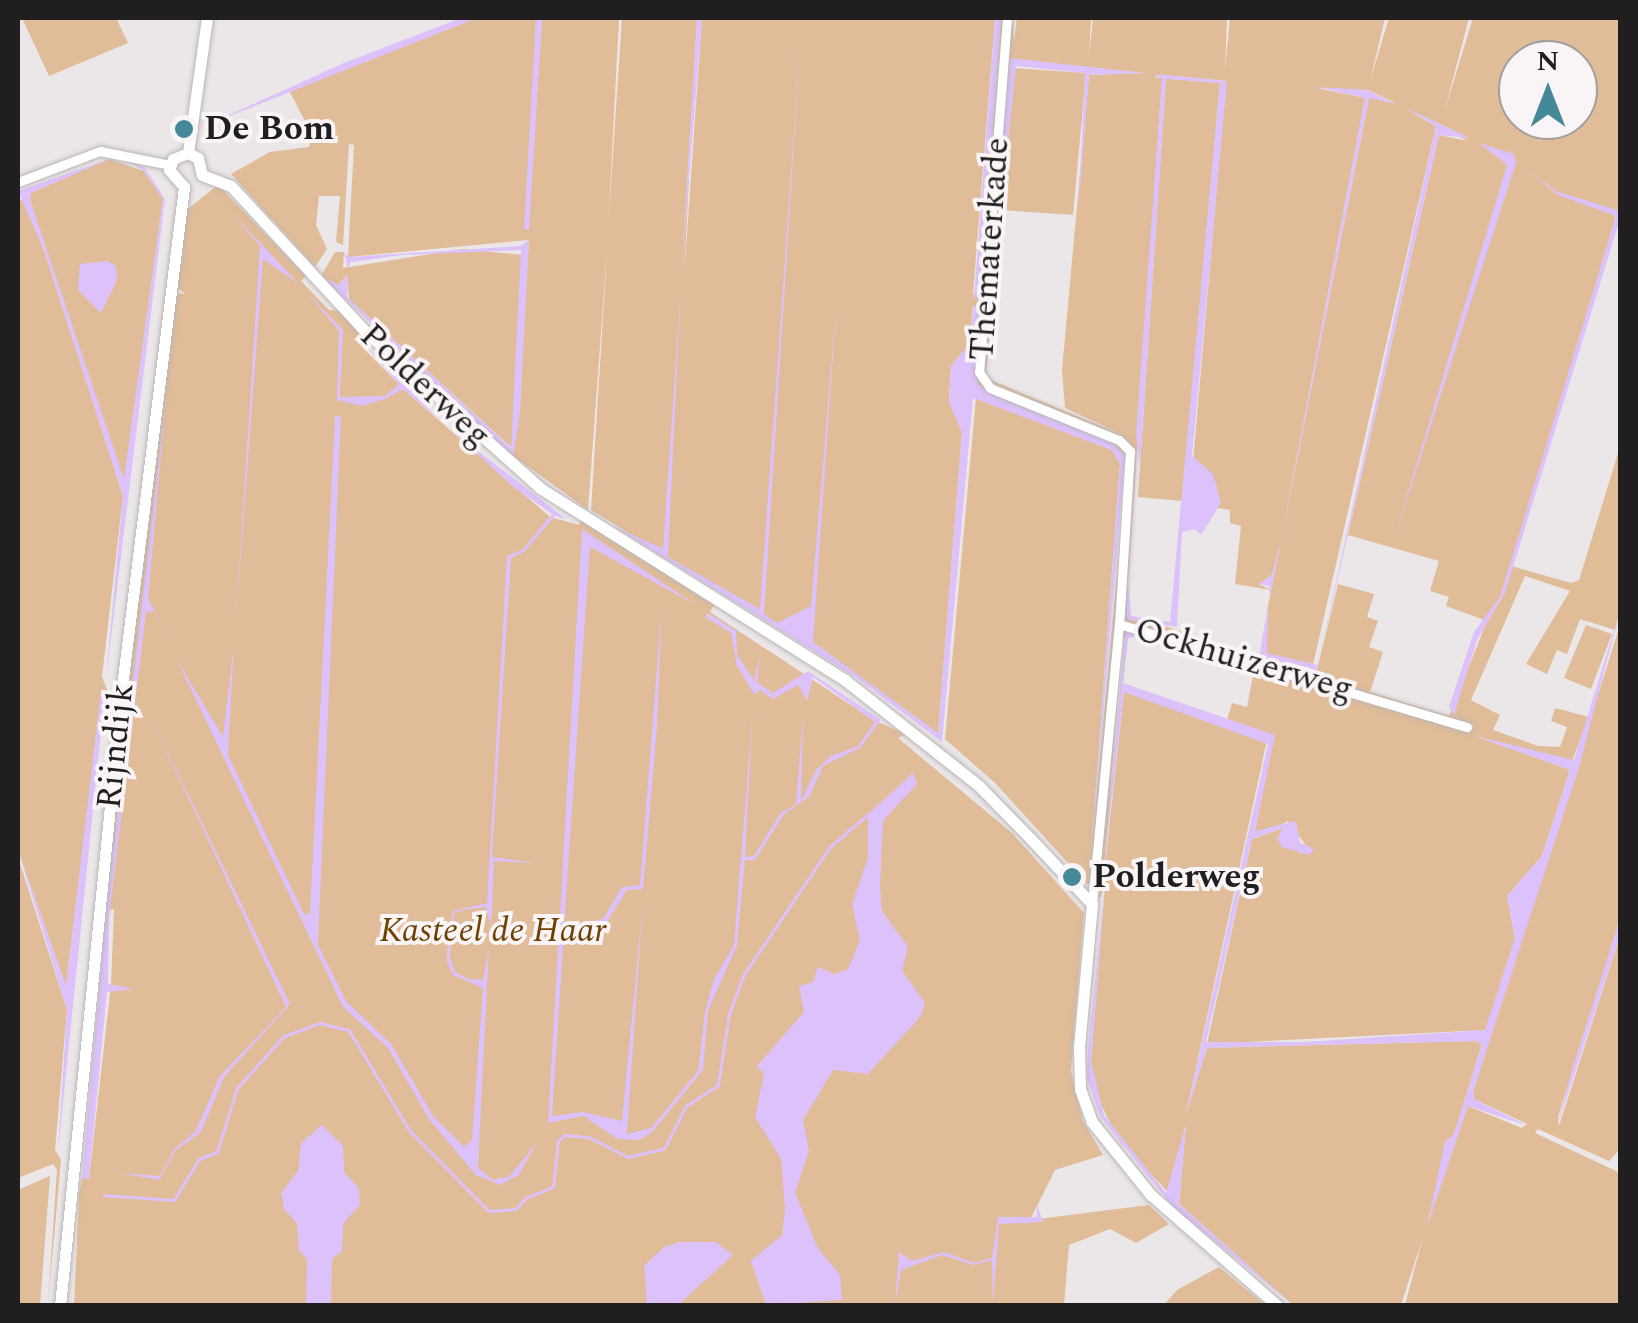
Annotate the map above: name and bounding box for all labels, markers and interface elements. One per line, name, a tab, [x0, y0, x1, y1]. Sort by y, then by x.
north arrow	[1498, 40, 1598, 140]
text: N	[1537, 40, 1559, 83]
place label: De Bom	[204, 108, 334, 150]
marker: De Bom	[173, 118, 195, 140]
street label: Thematerkade	[961, 136, 1019, 362]
street label: Polderweg	[351, 315, 499, 457]
street label: Ockhuizerweg	[1130, 609, 1358, 711]
street label: Rijndijk	[89, 681, 143, 811]
place label: Polderweg	[1092, 856, 1260, 898]
marker: Polderweg	[1061, 866, 1083, 888]
park label: Kasteel de Haar	[380, 910, 606, 952]

